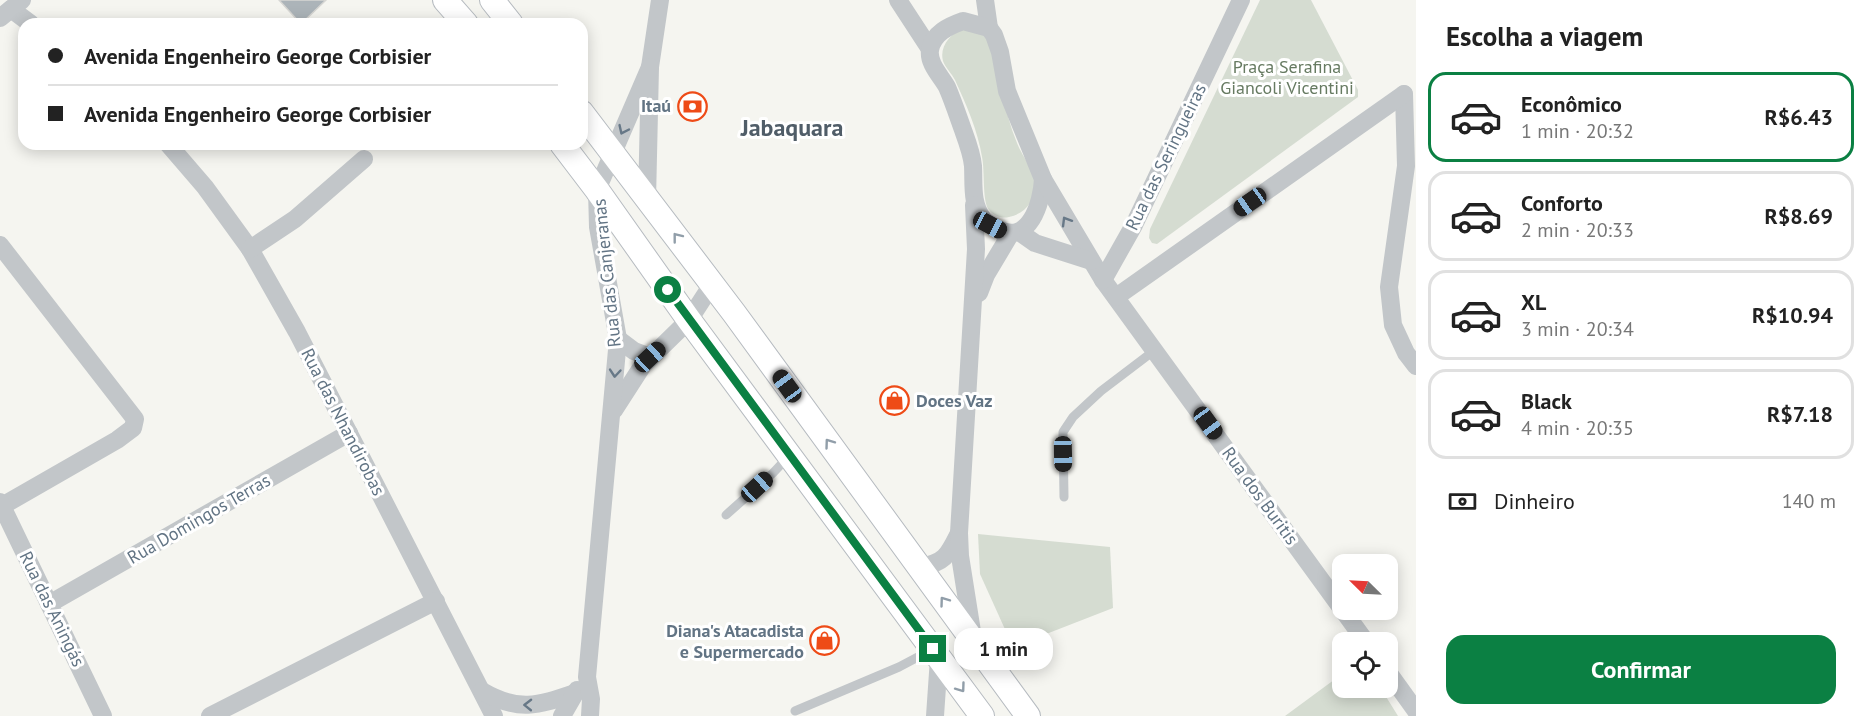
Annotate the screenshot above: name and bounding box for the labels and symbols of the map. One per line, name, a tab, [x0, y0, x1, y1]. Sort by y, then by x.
park label: Praça Serafina Giancoli Vicentini	[1220, 55, 1354, 99]
street label: Rua das Seringueiras	[1120, 80, 1211, 234]
bank icon: Itaú	[676, 90, 708, 122]
place label: Itaú	[641, 94, 671, 117]
district label: Jabaquara	[740, 112, 843, 143]
one-way arrow	[618, 123, 630, 134]
car	[1230, 184, 1270, 220]
street label: Rua das Canjeranas	[587, 198, 626, 348]
car	[970, 209, 1010, 241]
one-way arrow	[1062, 217, 1074, 227]
one-way arrow	[673, 233, 684, 244]
route start	[654, 276, 681, 303]
car	[631, 338, 669, 376]
street label: Rua das Nhandirobas	[296, 344, 391, 499]
car	[769, 366, 805, 406]
one-way arrow	[608, 369, 621, 378]
shop icon: Doces Vaz	[879, 385, 911, 417]
place label: Doces Vaz	[916, 389, 993, 412]
car	[1190, 403, 1226, 443]
car	[1054, 436, 1072, 472]
one-way arrow	[825, 439, 836, 450]
street label: Rua dos Buritis	[1217, 442, 1304, 549]
street label: Rua Domingos Terras	[123, 468, 274, 569]
car	[738, 468, 776, 506]
street label: Rua das Aningás	[15, 547, 90, 670]
north arrow	[1332, 554, 1398, 620]
one-way arrow	[940, 596, 951, 607]
place label: Diana's Atacadista e Supermercado	[666, 619, 804, 663]
shop icon: Diana's Atacadista e Supermercado	[809, 625, 841, 657]
callout: 1 min	[954, 628, 1053, 670]
route end	[919, 635, 946, 662]
one-way arrow	[954, 681, 965, 692]
one-way arrow	[523, 699, 532, 711]

